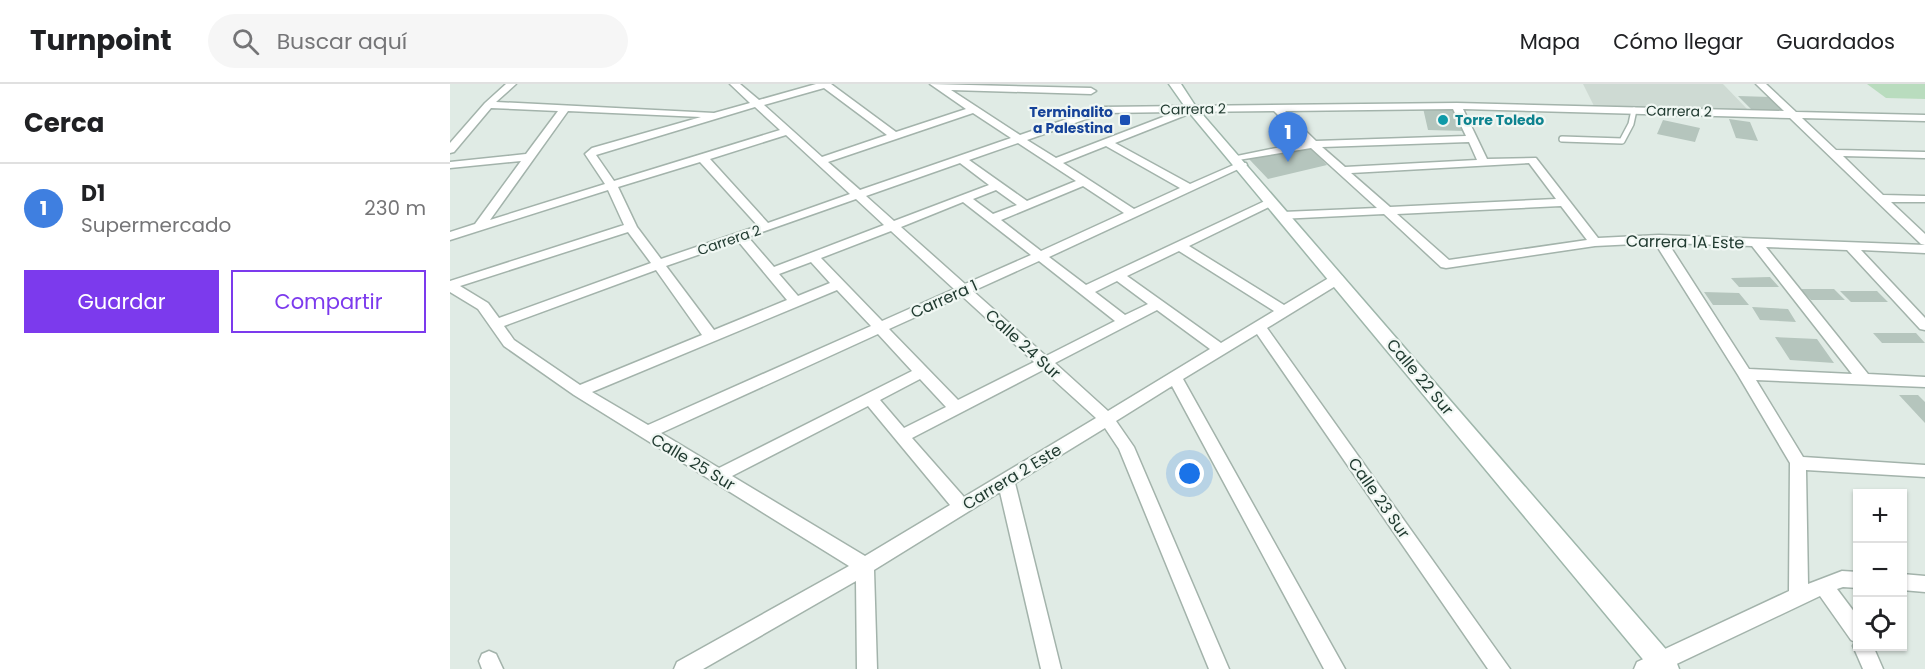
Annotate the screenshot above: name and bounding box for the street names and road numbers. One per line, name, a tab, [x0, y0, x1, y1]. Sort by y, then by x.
street label: Carrera 2	[1160, 98, 1226, 120]
street label: Carrera 2	[1646, 100, 1712, 122]
street label: Carrera 2	[695, 220, 763, 260]
street label: Carrera 1A Este	[1626, 229, 1745, 255]
street label: Carrera 1	[907, 274, 981, 324]
street label: Calle 24 Sur	[980, 304, 1066, 384]
street label: Calle 22 Sur	[1381, 334, 1459, 420]
street label: Calle 25 Sur	[647, 428, 739, 496]
street label: Carrera 2 Este	[958, 438, 1066, 516]
street label: Calle 23 Sur	[1343, 453, 1415, 543]

